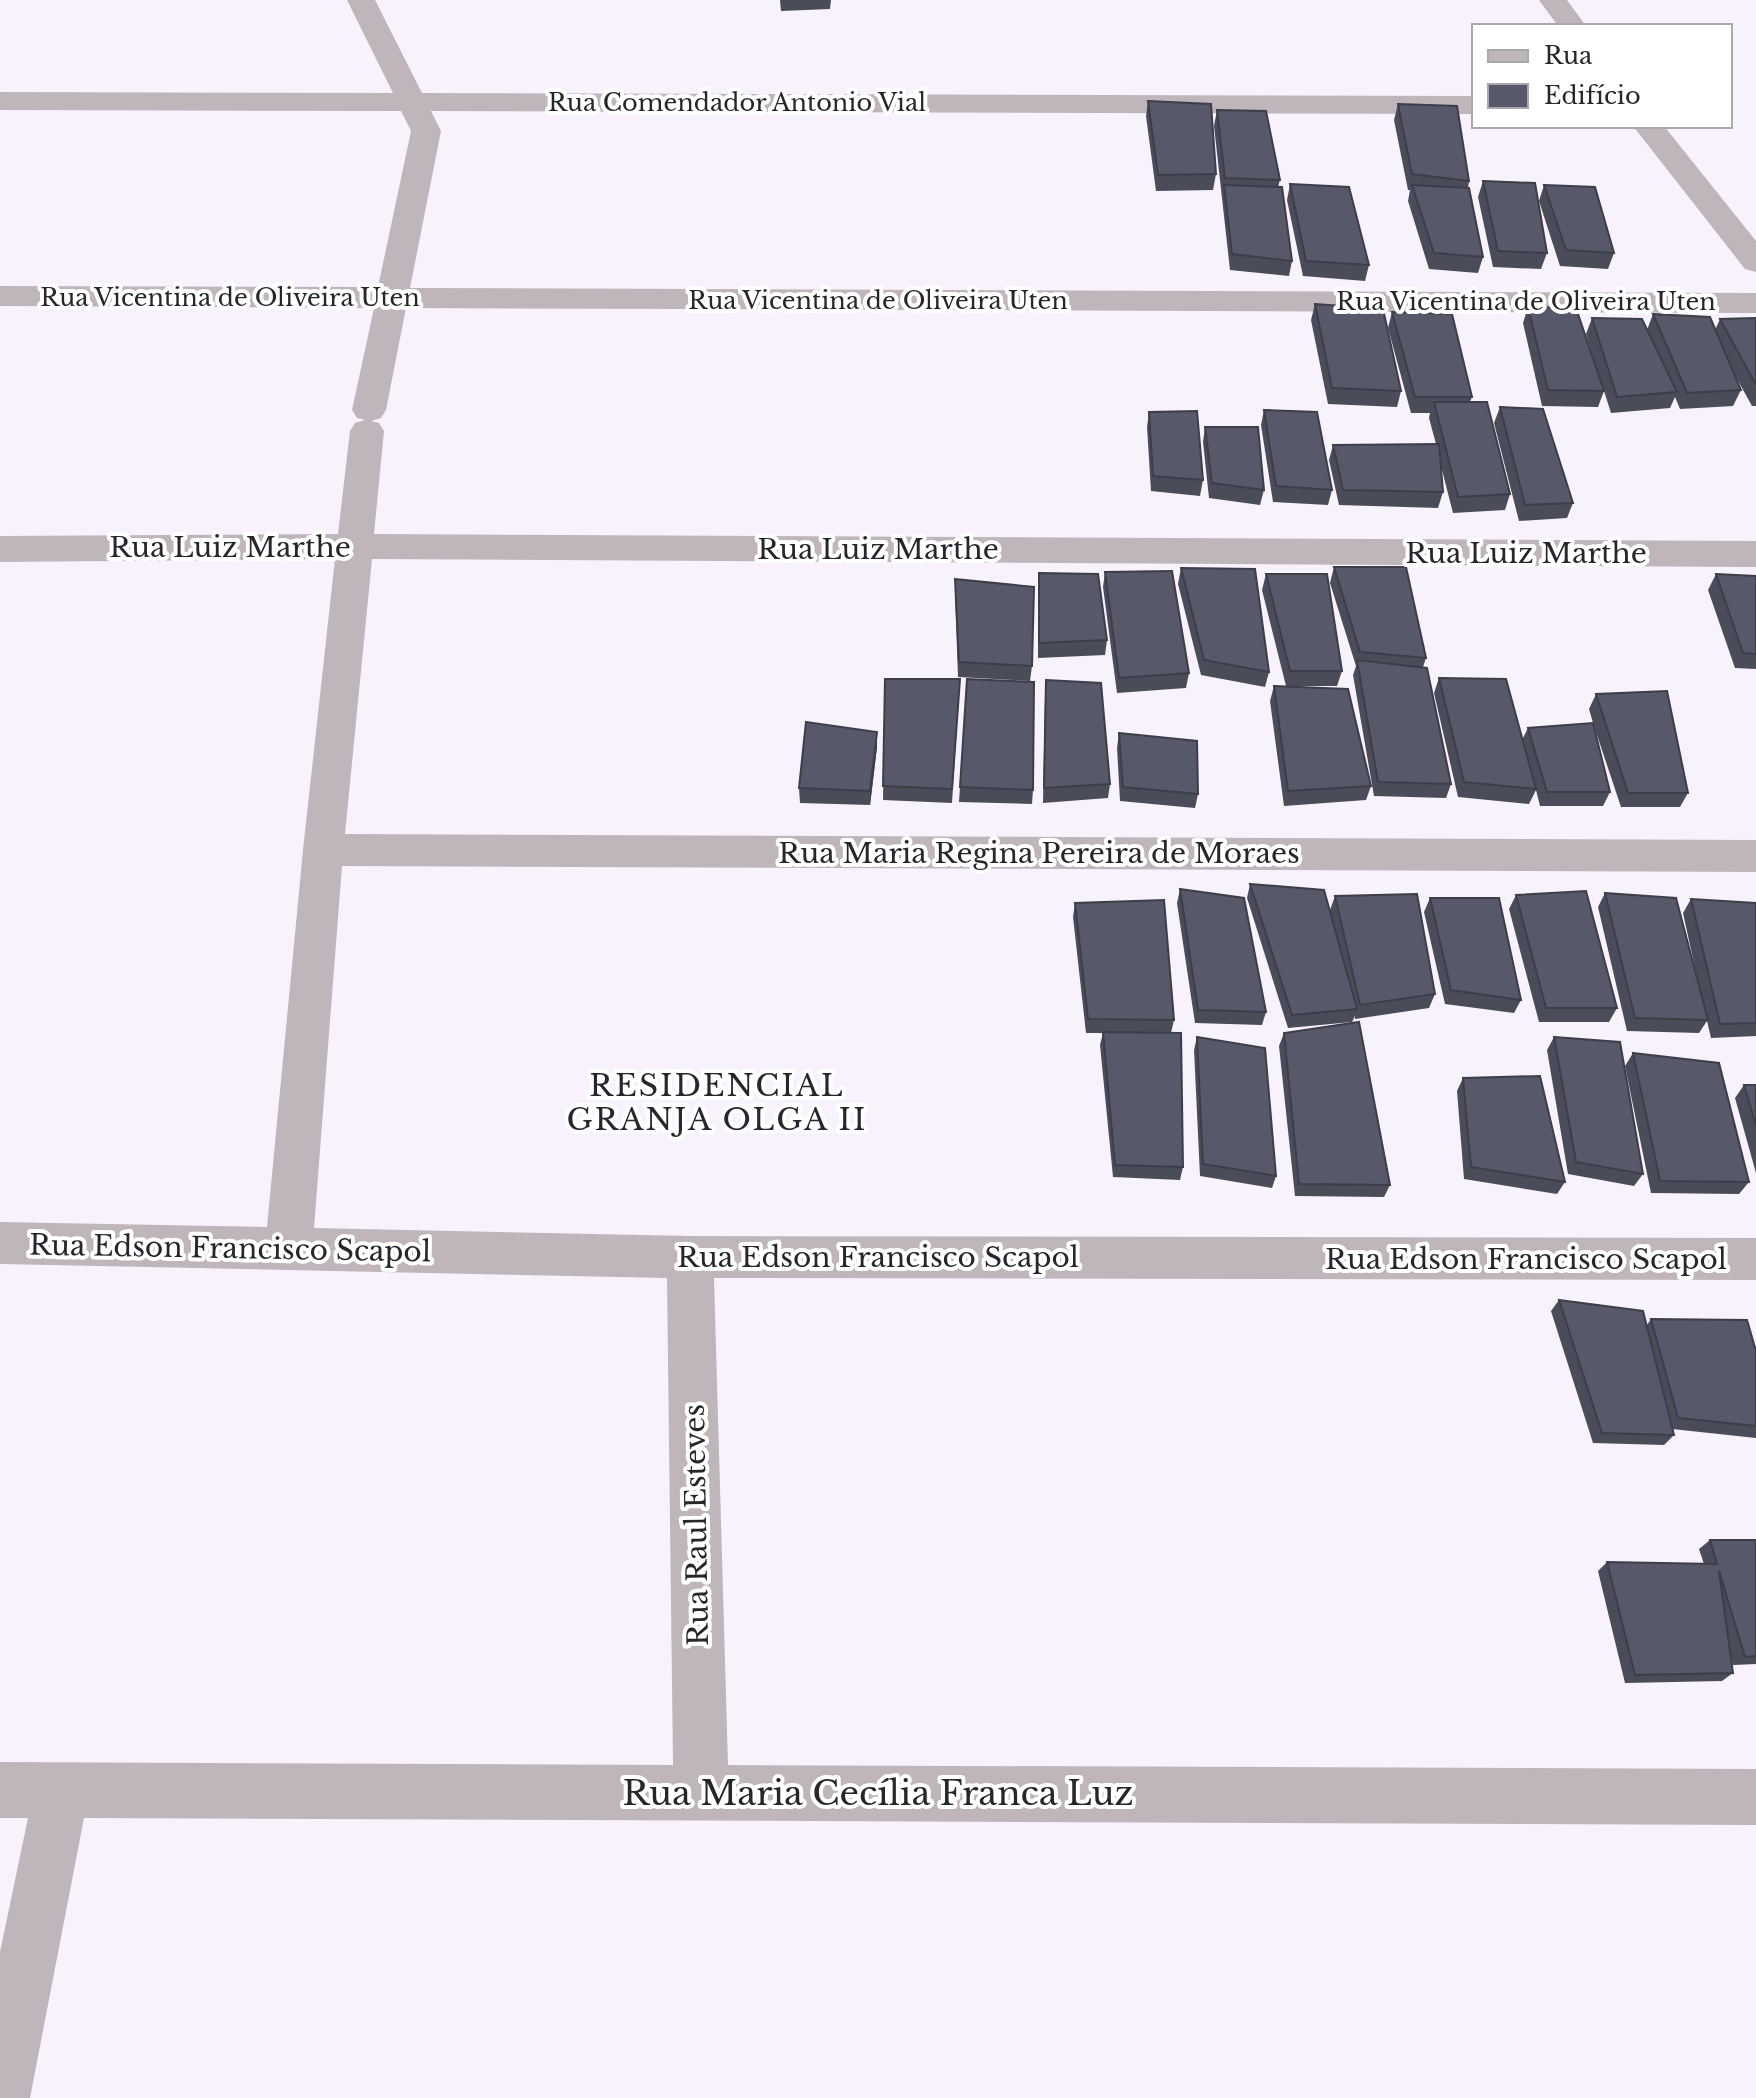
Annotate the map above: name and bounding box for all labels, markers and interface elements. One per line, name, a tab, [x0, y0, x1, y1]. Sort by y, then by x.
legend	[1472, 24, 1732, 128]
text: Rua	[1544, 41, 1593, 70]
text: Edifício	[1544, 81, 1641, 110]
street label: Rua Comendador Antonio Vial	[548, 88, 926, 117]
street label: Rua Vicentina de Oliveira Uten	[40, 283, 420, 312]
street label: Rua Vicentina de Oliveira Uten	[688, 286, 1068, 315]
street label: Rua Vicentina de Oliveira Uten	[1336, 287, 1716, 316]
street label: Rua Luiz Marthe	[109, 530, 351, 565]
street label: Rua Luiz Marthe	[757, 532, 999, 567]
street label: Rua Luiz Marthe	[1405, 536, 1647, 571]
street label: Rua Maria Regina Pereira de Moraes	[778, 836, 1300, 871]
district label: RESIDENCIAL GRANJA OLGA II	[567, 1067, 867, 1138]
street label: Rua Edson Francisco Scapol	[29, 1227, 431, 1270]
street label: Rua Edson Francisco Scapol	[677, 1240, 1079, 1275]
street label: Rua Edson Francisco Scapol	[1325, 1242, 1727, 1277]
street label: Rua Raul Esteves	[677, 1404, 716, 1646]
street label: Rua Maria Cecília Franca Luz	[623, 1772, 1134, 1814]

